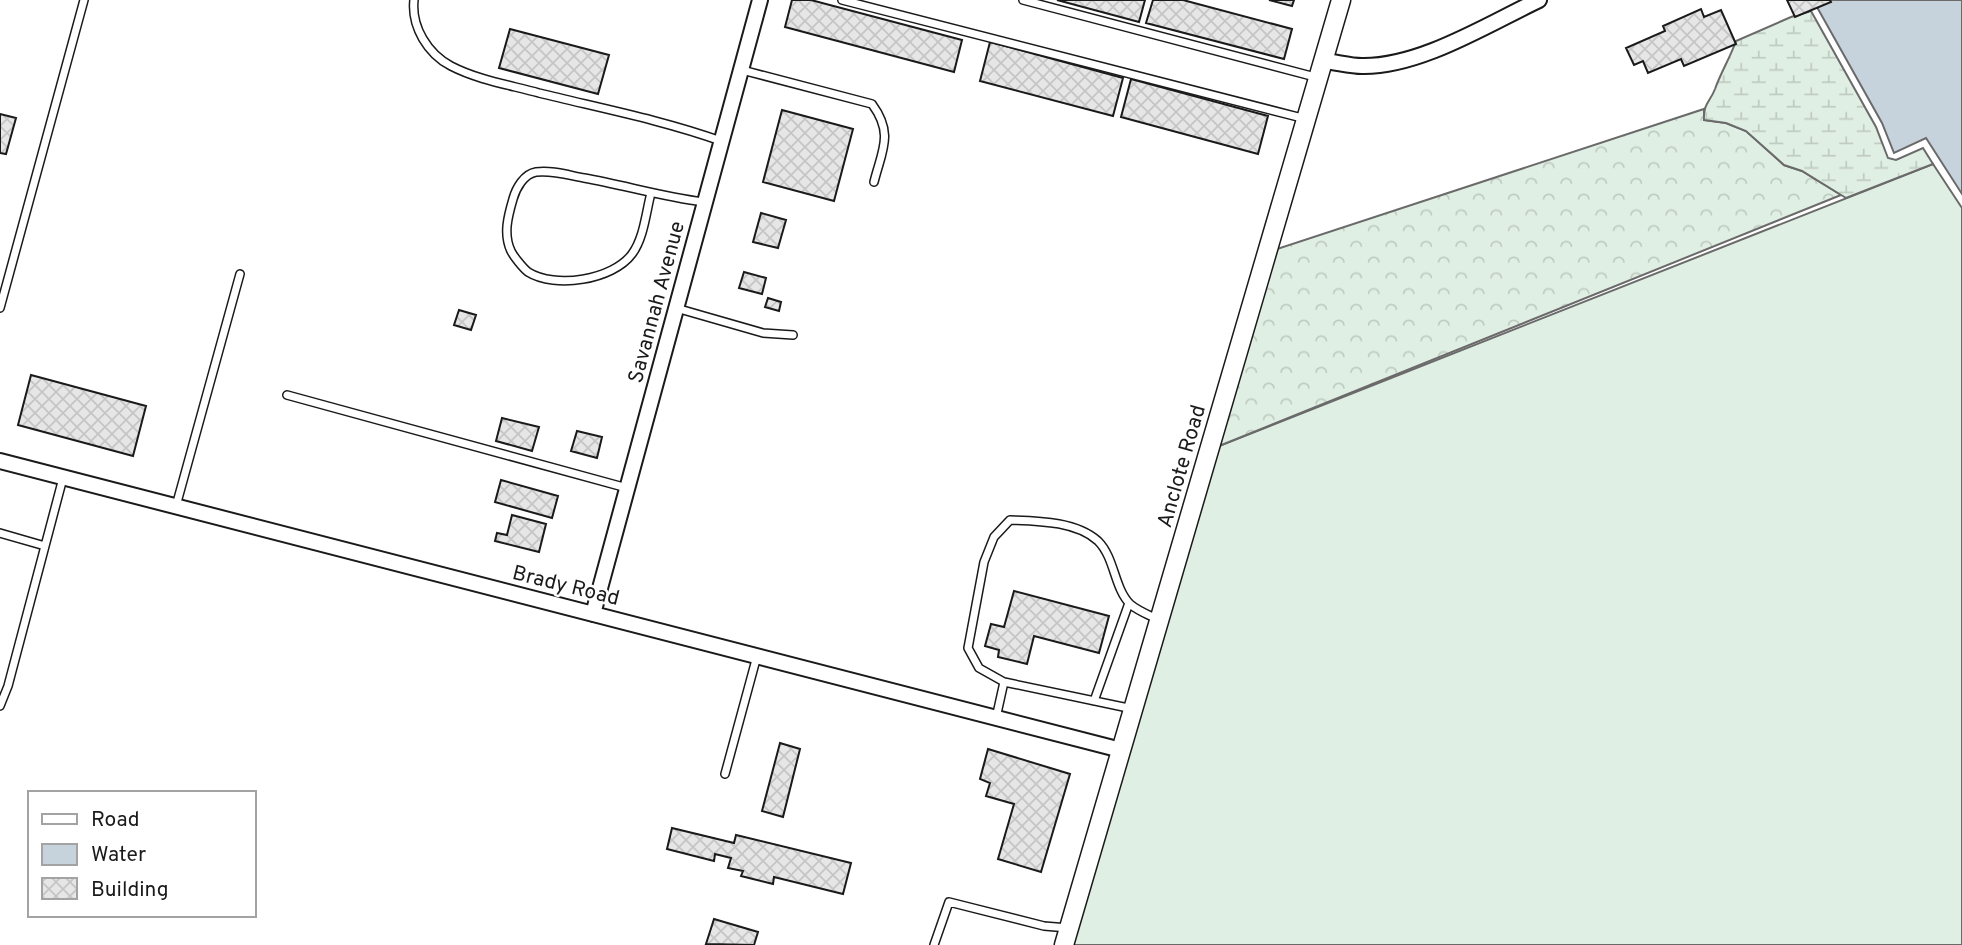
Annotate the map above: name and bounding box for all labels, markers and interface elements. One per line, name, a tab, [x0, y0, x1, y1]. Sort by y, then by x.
street label: Savannah Avenue	[623, 219, 692, 386]
street label: Anclote Road	[1152, 402, 1213, 531]
street label: Brady Road	[509, 560, 622, 613]
legend	[28, 791, 256, 917]
text: Road	[91, 807, 140, 834]
text: Water	[91, 842, 146, 869]
text: Building	[91, 877, 169, 904]

